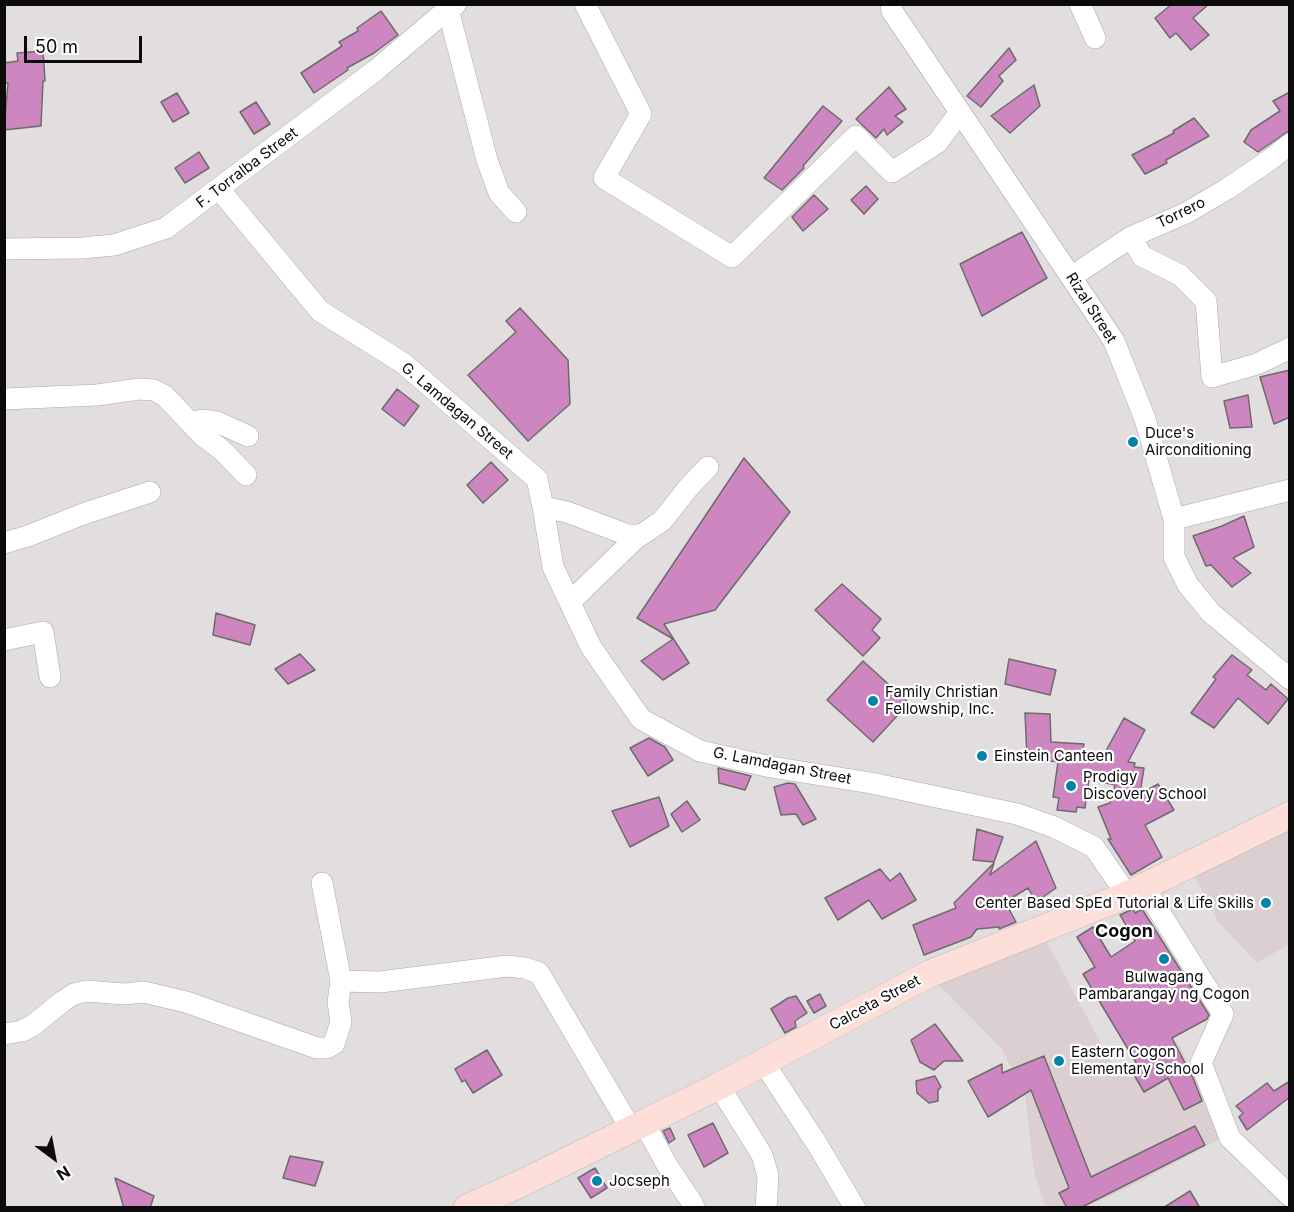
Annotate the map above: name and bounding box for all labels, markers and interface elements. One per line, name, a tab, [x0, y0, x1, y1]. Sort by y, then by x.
scale bar	[27, 24, 146, 62]
text: 50 m	[35, 36, 78, 57]
street label: F. Torralba Street	[193, 124, 301, 212]
street label: Torrero	[1154, 194, 1208, 232]
street label: Rizal Street	[1062, 269, 1120, 347]
street label: G. Lamdagan Street	[397, 359, 517, 463]
place label: Duce's Airconditioning	[1145, 424, 1252, 459]
marker: Duce's Airconditioning	[1126, 435, 1140, 449]
place label: Family Christian Fellowship, Inc.	[885, 683, 998, 718]
marker: Family Christian Fellowship, Inc.	[866, 694, 880, 708]
street label: G. Lamdagan Street	[711, 744, 853, 788]
place label: Einstein Canteen	[994, 747, 1113, 765]
marker: Einstein Canteen	[975, 749, 989, 763]
place label: Prodigy Discovery School	[1083, 768, 1207, 803]
marker: Prodigy Discovery School	[1064, 779, 1078, 793]
place label: Center Based SpEd Tutorial & Life Skills	[975, 894, 1254, 912]
marker: Center Based SpEd Tutorial & Life Skills	[1259, 896, 1273, 910]
district label: Cogon	[1095, 921, 1153, 943]
marker: Bulwagang Pambarangay ng Cogon	[1157, 952, 1171, 966]
place label: Bulwagang Pambarangay ng Cogon	[1078, 968, 1250, 1003]
street label: Calceta Street	[827, 972, 923, 1034]
place label: Eastern Cogon Elementary School	[1071, 1043, 1204, 1078]
marker: Eastern Cogon Elementary School	[1052, 1054, 1066, 1068]
north arrow	[24, 1128, 84, 1188]
text: N	[53, 1162, 74, 1185]
place label: Jocseph	[609, 1172, 670, 1190]
marker: Jocseph	[590, 1174, 604, 1188]

